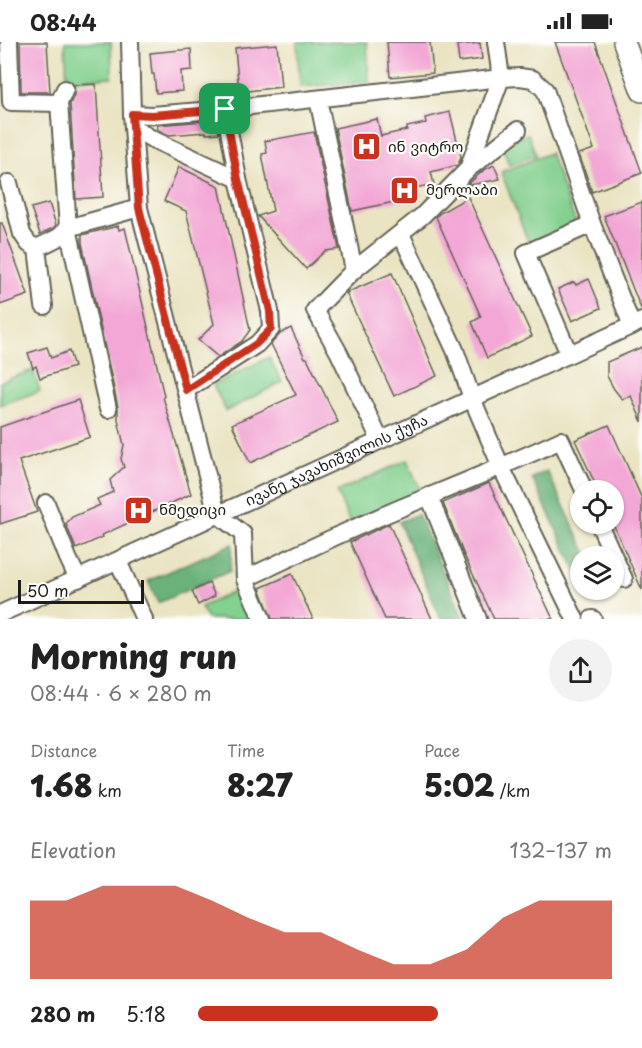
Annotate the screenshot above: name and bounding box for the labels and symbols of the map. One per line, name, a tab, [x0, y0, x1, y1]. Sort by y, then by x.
pin	[199, 83, 250, 134]
hospital icon: ინ ვიტრო	[351, 131, 383, 163]
place label: ინ ვიტრო	[388, 134, 463, 157]
hospital icon: მერლაბი	[389, 174, 421, 206]
place label: მერლაბი	[426, 177, 498, 200]
street label: ივანე ჯავახიშვილის ქუჩა	[241, 407, 431, 511]
hospital icon: ნმედიცი	[122, 494, 154, 526]
place label: ნმედიცი	[159, 497, 226, 520]
scale bar	[18, 577, 144, 604]

